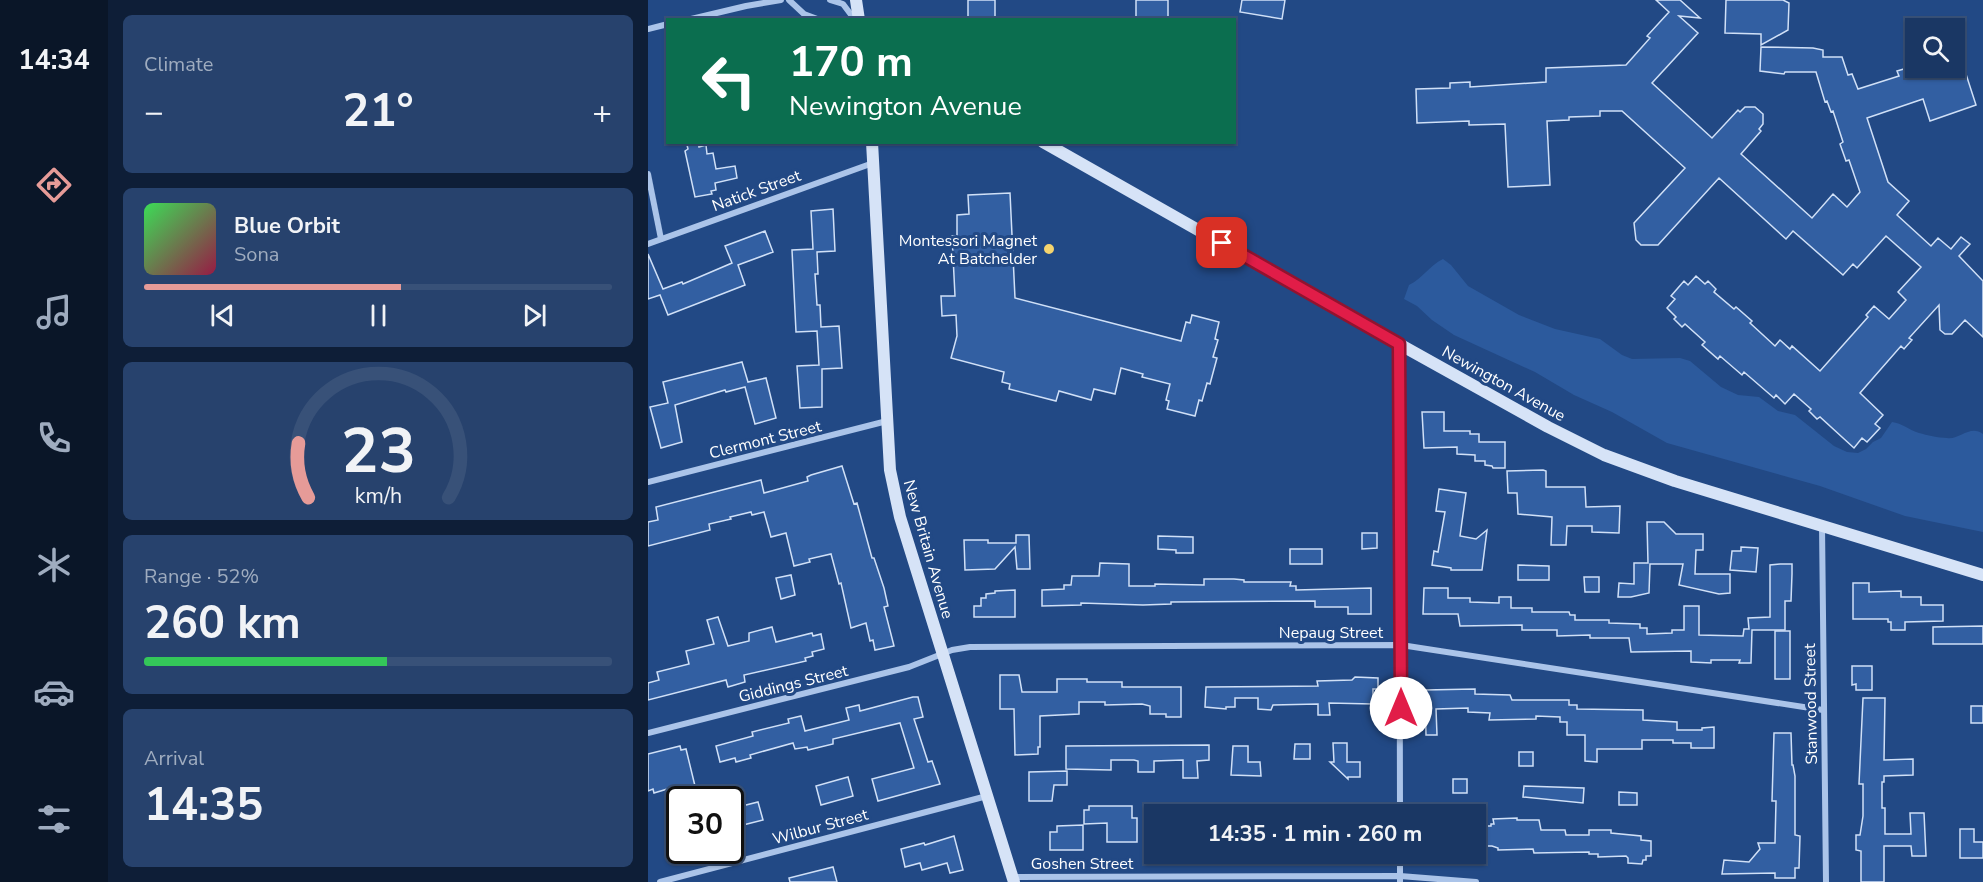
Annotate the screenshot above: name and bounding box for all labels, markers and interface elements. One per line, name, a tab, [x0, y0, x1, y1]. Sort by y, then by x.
map controls	[1905, 18, 1965, 78]
button: search	[1905, 18, 1965, 78]
text: 170 m	[789, 34, 913, 91]
text: 14:34	[18, 42, 90, 79]
icon: left	[690, 42, 768, 120]
text: Climate	[144, 51, 213, 78]
text: 21°	[342, 81, 414, 142]
text: Newington Avenue	[789, 88, 1022, 125]
text: −	[144, 90, 164, 135]
text: +	[592, 90, 612, 135]
icon: directions	[33, 164, 75, 206]
street label: Natick Street	[709, 165, 804, 217]
text: Blue Orbit	[234, 211, 340, 241]
pin	[1196, 217, 1247, 268]
icon: arrive	[1205, 226, 1238, 259]
place label: Montessori Magnet At Batchelder	[899, 230, 1037, 270]
text: Sona	[234, 241, 279, 268]
marker: Montessori Magnet At Batchelder	[1042, 242, 1056, 256]
icon: music	[33, 291, 75, 333]
icon: previous	[206, 299, 239, 332]
icon: pause	[362, 299, 395, 332]
icon: next	[518, 299, 551, 332]
street label: Newington Avenue	[1438, 341, 1569, 427]
text: 23	[341, 409, 415, 494]
street label: Clermont Street	[707, 415, 824, 465]
icon: phone	[33, 417, 75, 459]
street label: New Britain Avenue	[898, 477, 958, 621]
text: km/h	[354, 481, 402, 511]
icon: climate	[33, 544, 75, 586]
text: Range · 52%	[144, 563, 259, 590]
text: 260 km	[144, 593, 301, 654]
street label: Nepaug Street	[1279, 622, 1384, 644]
street label: Stanwood Street	[1799, 643, 1823, 765]
street label: Giddings Street	[736, 660, 850, 708]
icon: car	[33, 671, 75, 713]
position arrow	[1369, 676, 1433, 740]
text: Arrival	[144, 745, 204, 772]
text: 14:35	[144, 775, 263, 836]
speed limit sign: 30	[666, 786, 744, 864]
icon: filters	[33, 798, 75, 840]
street label: Wilbur Street	[770, 804, 871, 850]
text: 14:35 · 1 min · 260 m	[1208, 819, 1422, 849]
street label: Goshen Street	[1031, 853, 1134, 875]

